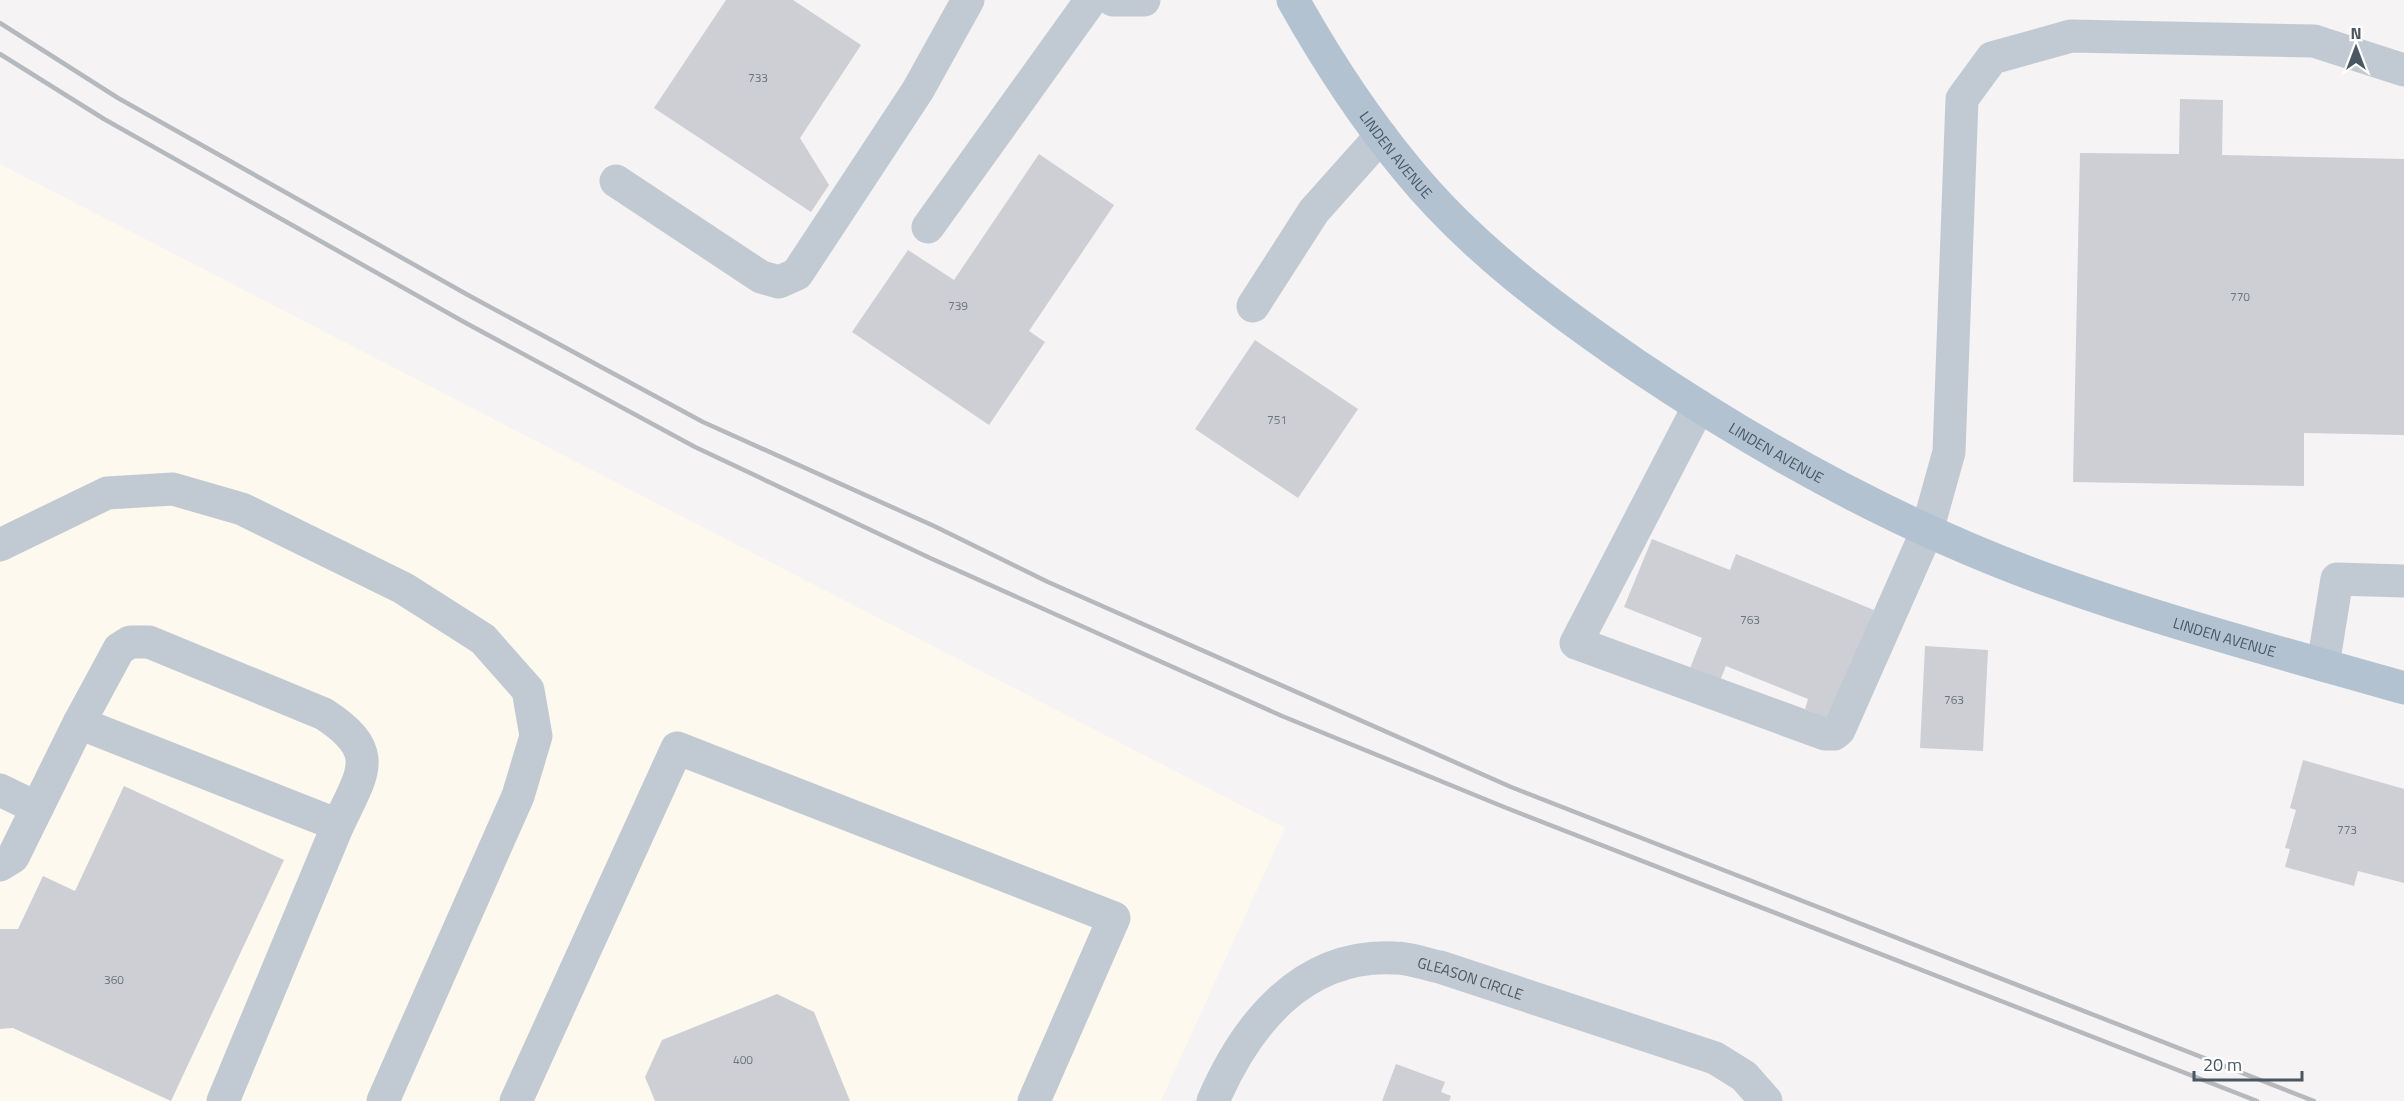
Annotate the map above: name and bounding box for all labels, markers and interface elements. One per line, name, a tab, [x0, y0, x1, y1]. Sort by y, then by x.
north arrow	[2326, 18, 2386, 78]
text: N	[2350, 21, 2362, 45]
house number: 733	[748, 68, 768, 87]
street label: LINDEN AVENUE	[1354, 106, 1438, 203]
house number: 770	[2230, 287, 2250, 306]
house number: 739	[948, 296, 968, 315]
house number: 751	[1267, 410, 1287, 429]
street label: LINDEN AVENUE	[1725, 416, 1828, 489]
house number: 763	[1740, 610, 1760, 629]
street label: LINDEN AVENUE	[2170, 611, 2279, 663]
house number: 763	[1944, 690, 1964, 709]
house number: 773	[2337, 820, 2357, 839]
street label: GLEASON CIRCLE	[1415, 950, 1526, 1005]
house number: 360	[104, 970, 124, 989]
scale bar	[2194, 1044, 2302, 1082]
house number: 400	[733, 1050, 753, 1069]
text: 20 m	[2203, 1051, 2242, 1078]

